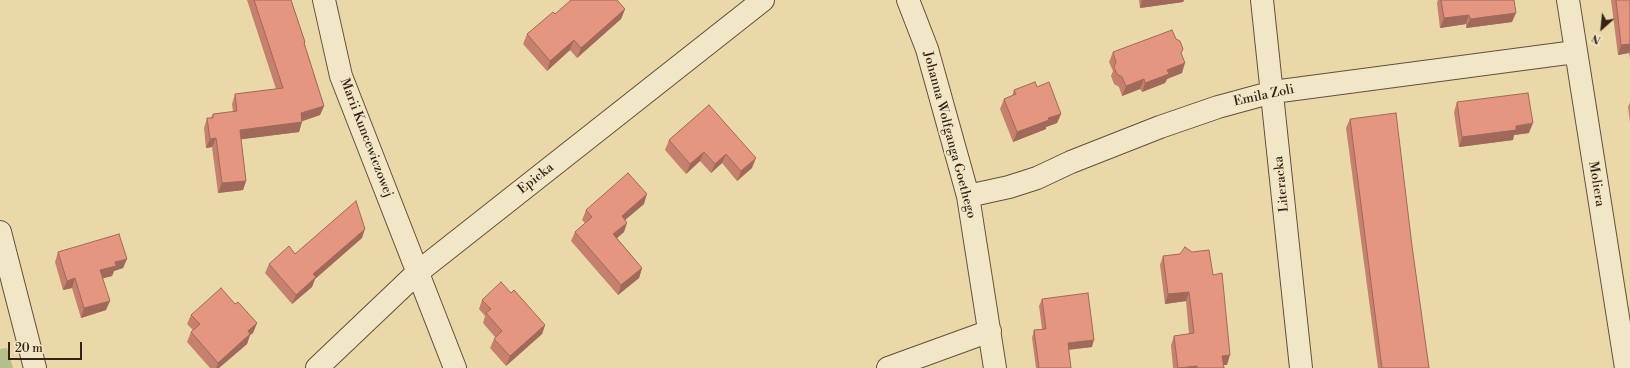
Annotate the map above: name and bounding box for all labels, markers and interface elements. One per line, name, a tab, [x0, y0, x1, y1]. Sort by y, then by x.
north arrow	[1582, 8, 1622, 48]
text: N	[1590, 30, 1604, 47]
street label: Johanna Wolfganga Goethego	[919, 50, 979, 220]
street label: Marii Kuncewiczowej	[336, 76, 396, 200]
street label: Emila Zoli	[1232, 82, 1296, 110]
street label: Literacka	[1271, 155, 1293, 213]
street label: Epicka	[515, 160, 557, 198]
street label: Moliera	[1585, 160, 1607, 208]
scale bar	[10, 334, 84, 360]
text: 20 m	[15, 341, 43, 356]

